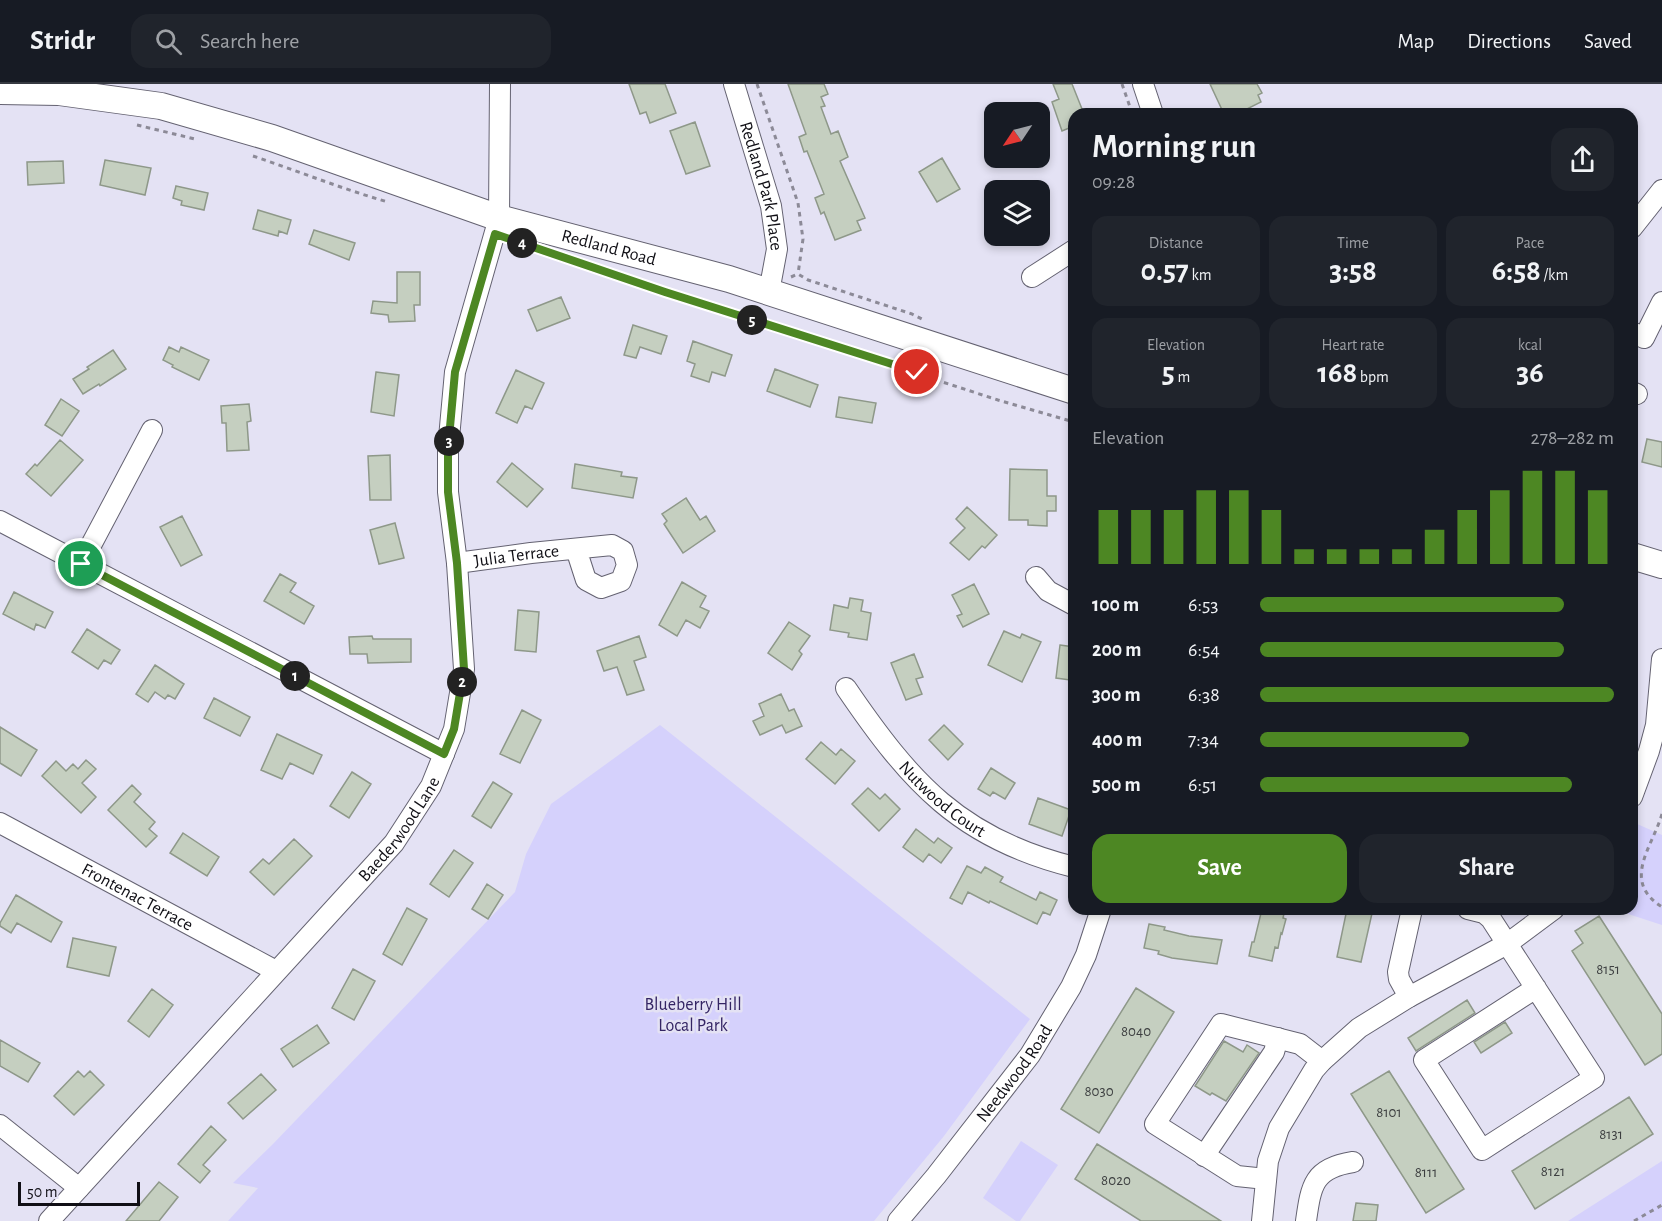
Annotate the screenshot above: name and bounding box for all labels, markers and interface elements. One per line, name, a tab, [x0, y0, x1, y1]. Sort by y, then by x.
search box	[131, 14, 551, 68]
icon: search	[152, 25, 185, 58]
text: Stridr	[30, 27, 95, 55]
text: Search here	[200, 30, 299, 52]
text: Map	[1398, 31, 1434, 52]
text: Directions	[1467, 31, 1551, 52]
text: Saved	[1584, 31, 1632, 52]
north arrow	[984, 102, 1050, 168]
map controls	[984, 102, 1050, 246]
street label: Redland Park Place	[736, 120, 785, 252]
button: share	[1551, 128, 1614, 191]
text: Morning run	[1092, 131, 1256, 164]
text: 09:28	[1092, 172, 1135, 192]
button: layers	[984, 180, 1050, 246]
street label: Redland Road	[560, 227, 658, 269]
pin: 4	[507, 228, 537, 258]
text: 4	[518, 235, 526, 251]
text: Distance	[1149, 235, 1203, 251]
text: Time	[1337, 235, 1369, 251]
text: Pace	[1516, 235, 1544, 251]
text: 0.57	[1140, 256, 1189, 286]
text: 3:58	[1329, 256, 1377, 286]
text: 6:58	[1492, 256, 1541, 286]
text: km	[1189, 267, 1212, 283]
text: /km	[1541, 267, 1568, 283]
pin: 5	[737, 305, 767, 335]
text: 5	[749, 312, 755, 328]
text: Elevation	[1147, 337, 1205, 353]
text: Heart rate	[1322, 337, 1384, 353]
text: kcal	[1518, 337, 1542, 353]
pin	[891, 346, 942, 397]
icon: check	[900, 355, 933, 388]
text: 5	[1162, 358, 1175, 388]
text: 168	[1317, 358, 1357, 388]
text: 36	[1516, 358, 1544, 388]
text: m	[1175, 369, 1190, 385]
text: bpm	[1357, 369, 1389, 385]
pin: 3	[434, 426, 464, 456]
text: Elevation	[1092, 428, 1164, 448]
text: 278–282 m	[1531, 428, 1614, 448]
text: 3	[446, 433, 452, 449]
pin	[55, 538, 106, 589]
street label: Julia Terrace	[473, 542, 560, 571]
icon: arrive	[64, 547, 97, 580]
text: 100 m	[1092, 595, 1139, 615]
text: 6:53	[1188, 595, 1219, 615]
text: 200 m	[1092, 640, 1141, 660]
text: 6:54	[1188, 640, 1220, 660]
pin: 1	[280, 661, 310, 691]
pin: 2	[447, 667, 477, 697]
text: 1	[292, 668, 298, 684]
text: 2	[458, 674, 466, 690]
text: 300 m	[1092, 685, 1141, 705]
text: 6:38	[1188, 685, 1220, 705]
text: 400 m	[1092, 730, 1142, 750]
text: 7:34	[1188, 730, 1219, 750]
street label: Nutwood Court	[895, 758, 988, 841]
street label: Baederwood Lane	[356, 775, 444, 885]
text: 500 m	[1092, 775, 1141, 795]
text: 6:51	[1188, 775, 1217, 795]
button: Save	[1092, 834, 1347, 903]
button: Share	[1359, 834, 1614, 903]
street label: Frontenac Terrace	[78, 861, 196, 935]
house number: 8151	[1596, 962, 1620, 977]
park label: Blueberry Hill Local Park	[644, 996, 742, 1035]
street label: Needwood Road	[973, 1022, 1056, 1126]
house number: 8040	[1121, 1024, 1151, 1039]
house number: 8030	[1084, 1084, 1114, 1099]
house number: 8101	[1376, 1105, 1402, 1120]
house number: 8131	[1599, 1127, 1623, 1142]
house number: 8121	[1541, 1164, 1565, 1179]
house number: 8111	[1415, 1165, 1437, 1180]
house number: 8020	[1101, 1173, 1131, 1188]
scale bar	[18, 1179, 140, 1206]
text: 50 m	[27, 1184, 58, 1200]

